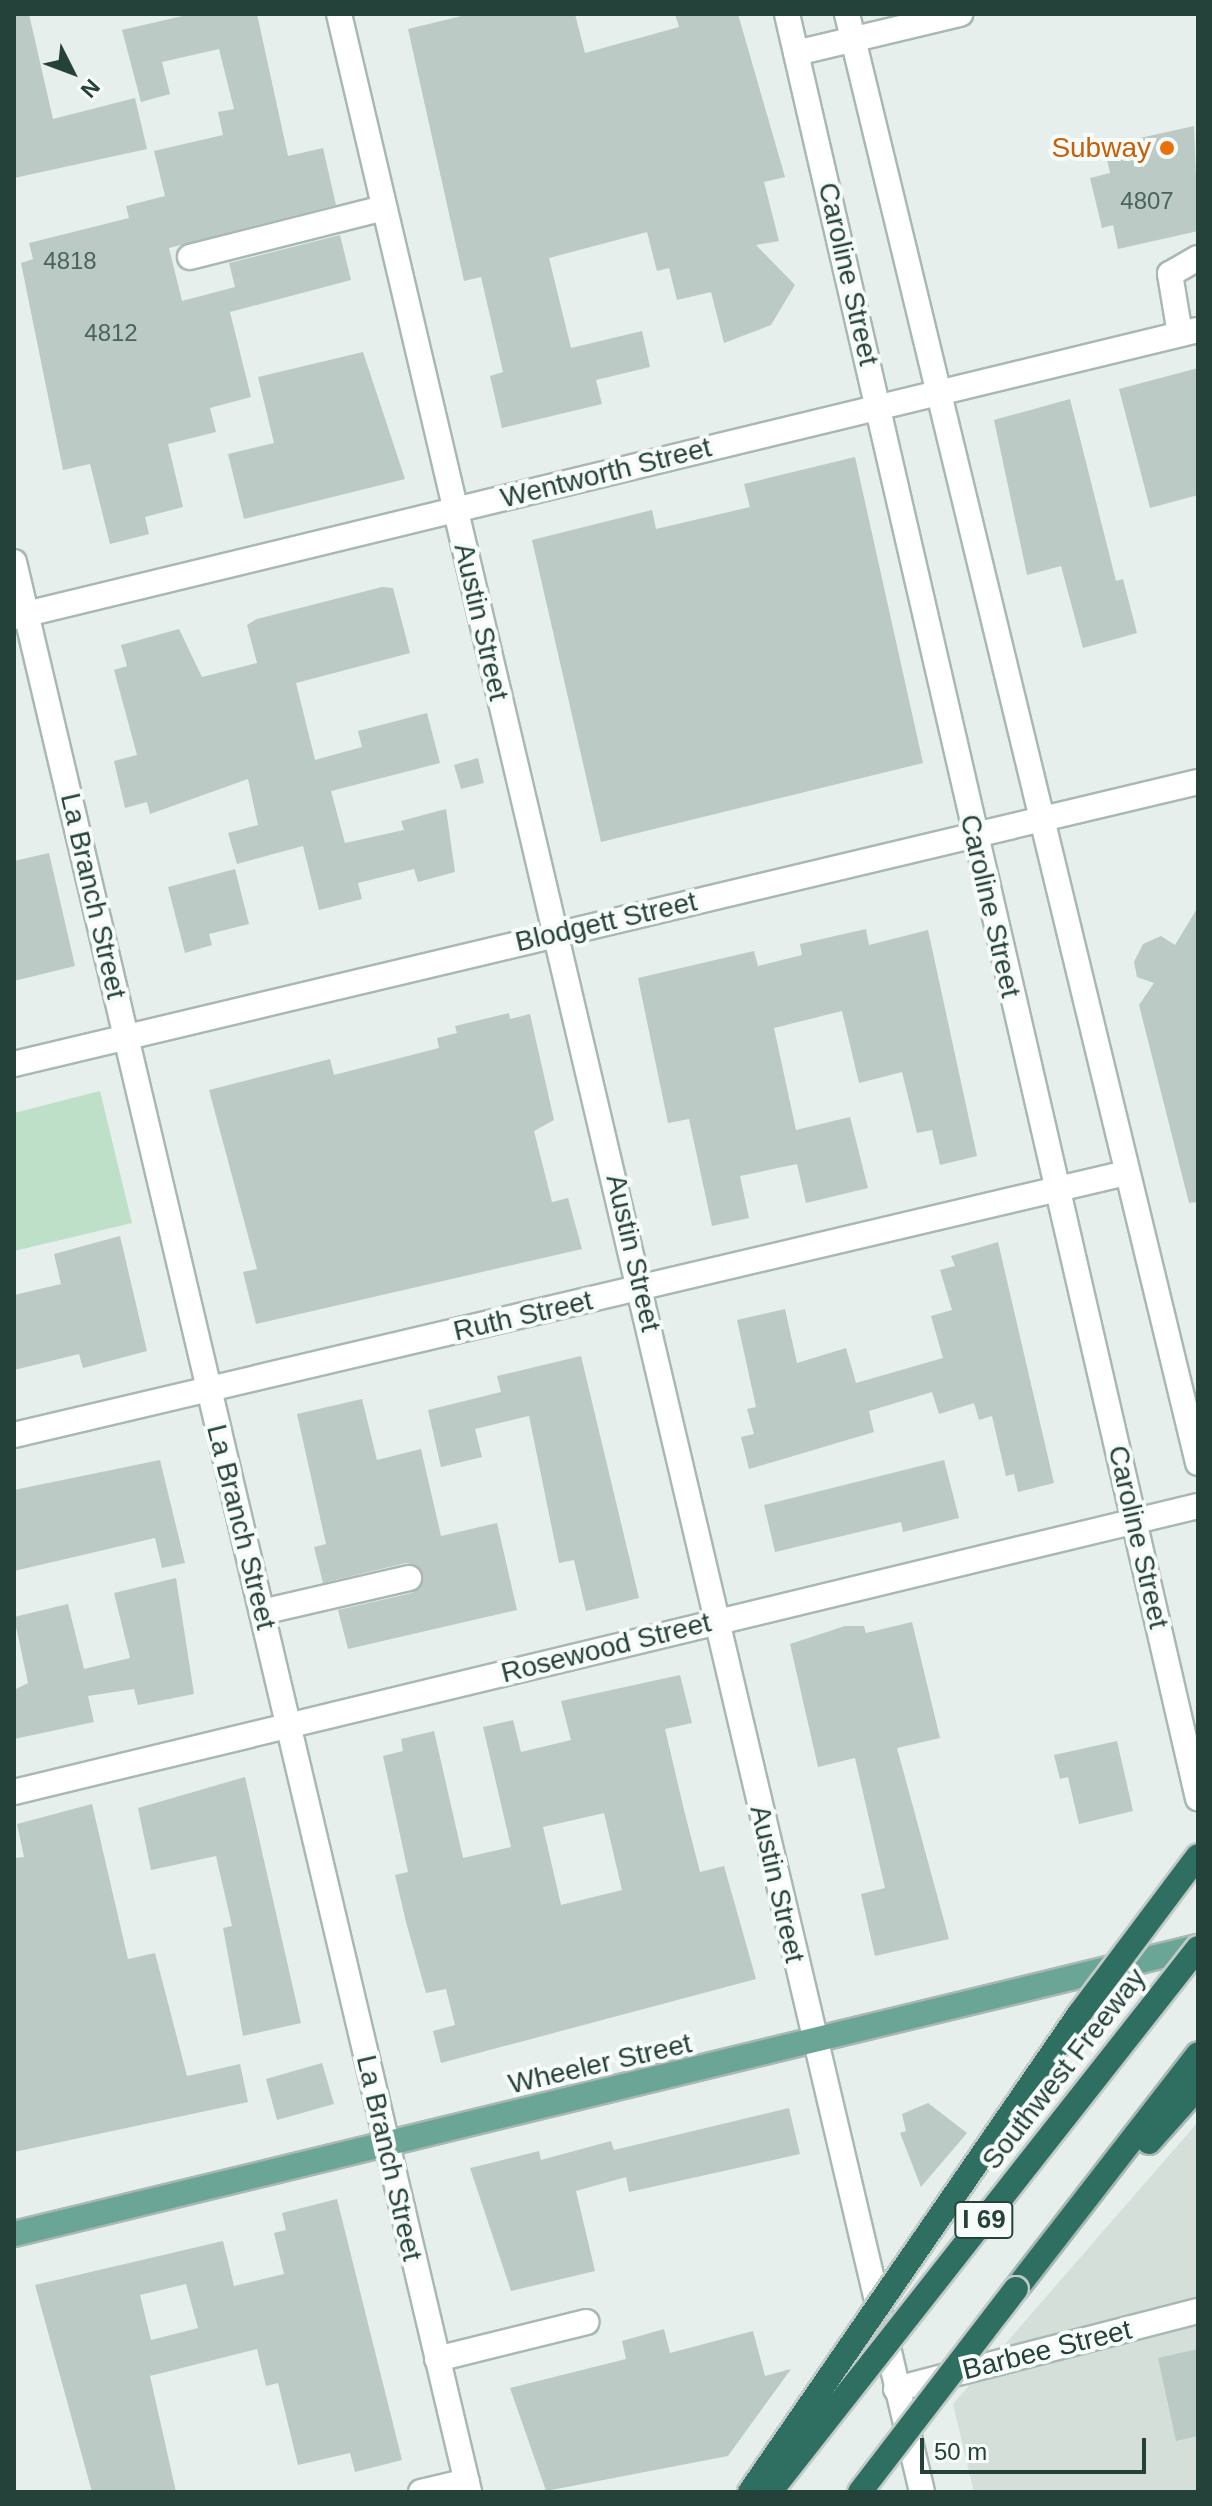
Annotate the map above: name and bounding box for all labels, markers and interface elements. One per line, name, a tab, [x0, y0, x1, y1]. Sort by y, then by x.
north arrow	[32, 32, 112, 112]
text: N	[76, 74, 105, 103]
place label: Subway	[1051, 131, 1151, 165]
marker: Subway	[1158, 139, 1176, 157]
street label: Caroline Street	[811, 179, 885, 369]
house number: 4807	[1120, 187, 1174, 215]
house number: 4818	[43, 247, 97, 275]
house number: 4812	[84, 319, 138, 347]
street label: Wentworth Street	[497, 431, 715, 515]
street label: Austin Street	[447, 540, 515, 704]
street label: La Branch Street	[53, 790, 133, 1002]
street label: Caroline Street	[953, 811, 1027, 1001]
street label: Blodgett Street	[512, 885, 700, 959]
street label: Austin Street	[599, 1171, 667, 1335]
street label: Ruth Street	[450, 1284, 596, 1348]
street label: La Branch Street	[199, 1421, 283, 1633]
street label: Caroline Street	[1101, 1442, 1175, 1632]
street label: Rosewood Street	[498, 1606, 714, 1690]
street label: Austin Street	[743, 1802, 811, 1966]
street label: Southwest Freeway	[975, 1962, 1153, 2176]
street label: Wheeler Street	[505, 2027, 695, 2101]
street label: La Branch Street	[349, 2052, 429, 2264]
road number: I 69	[954, 2198, 1014, 2242]
street label: Barbee Street	[959, 2313, 1135, 2387]
scale bar	[924, 2422, 1150, 2472]
text: 50 m	[934, 2438, 987, 2465]

